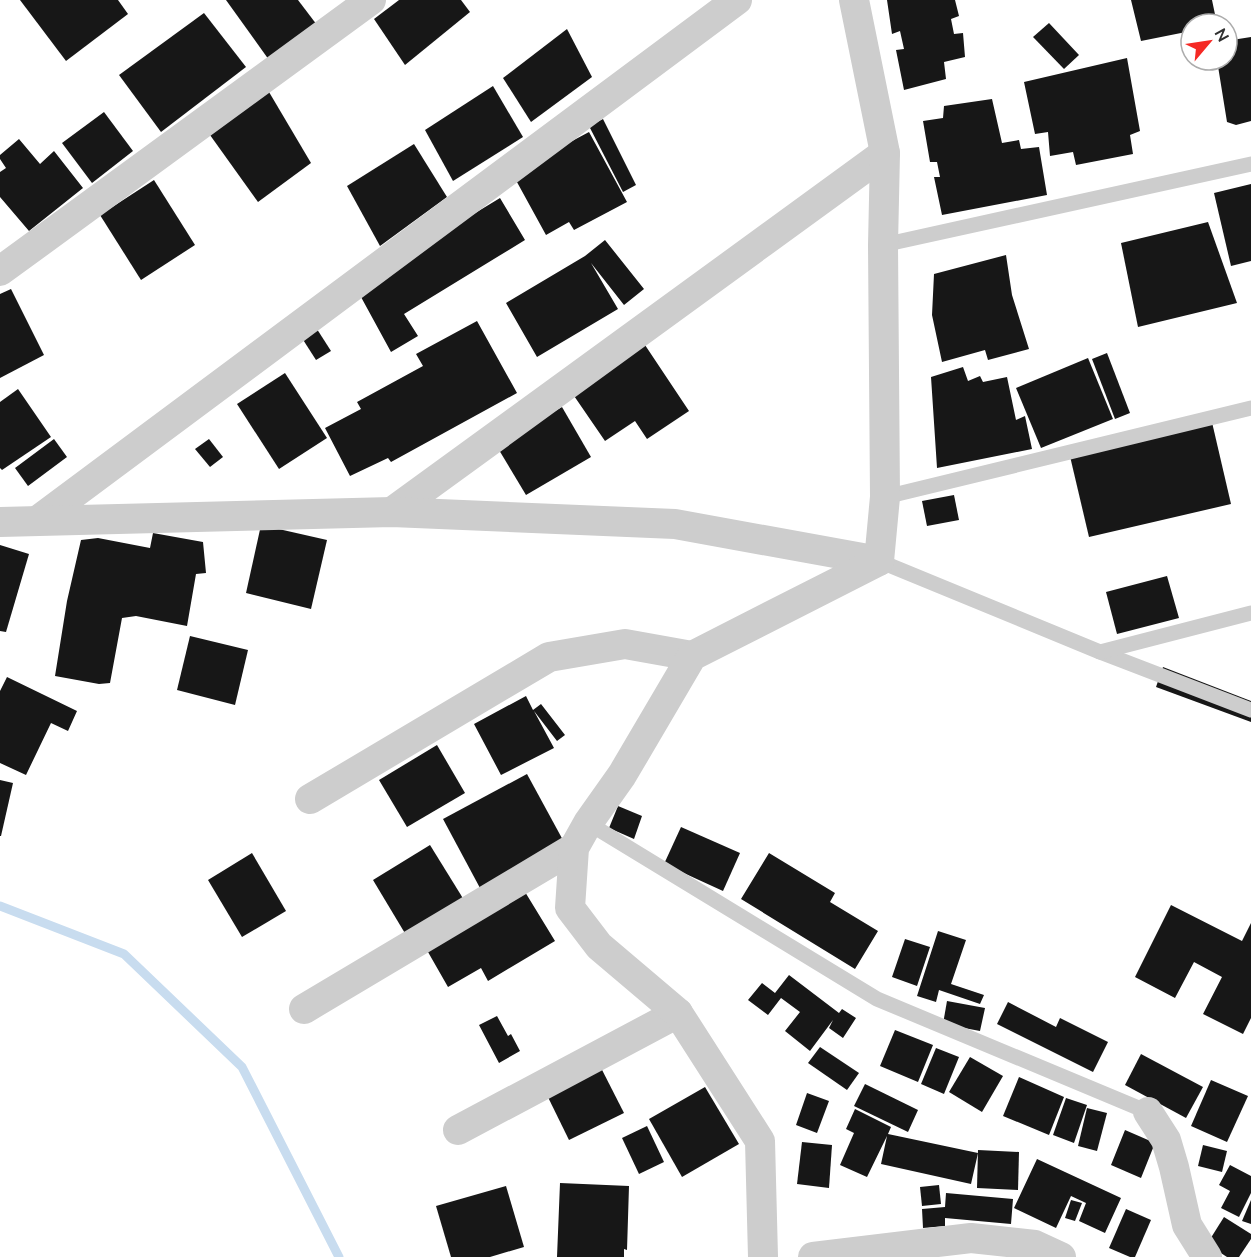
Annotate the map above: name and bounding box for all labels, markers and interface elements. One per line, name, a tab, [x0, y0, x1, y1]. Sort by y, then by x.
north arrow	[1179, 12, 1239, 72]
text: N	[1209, 25, 1234, 46]

